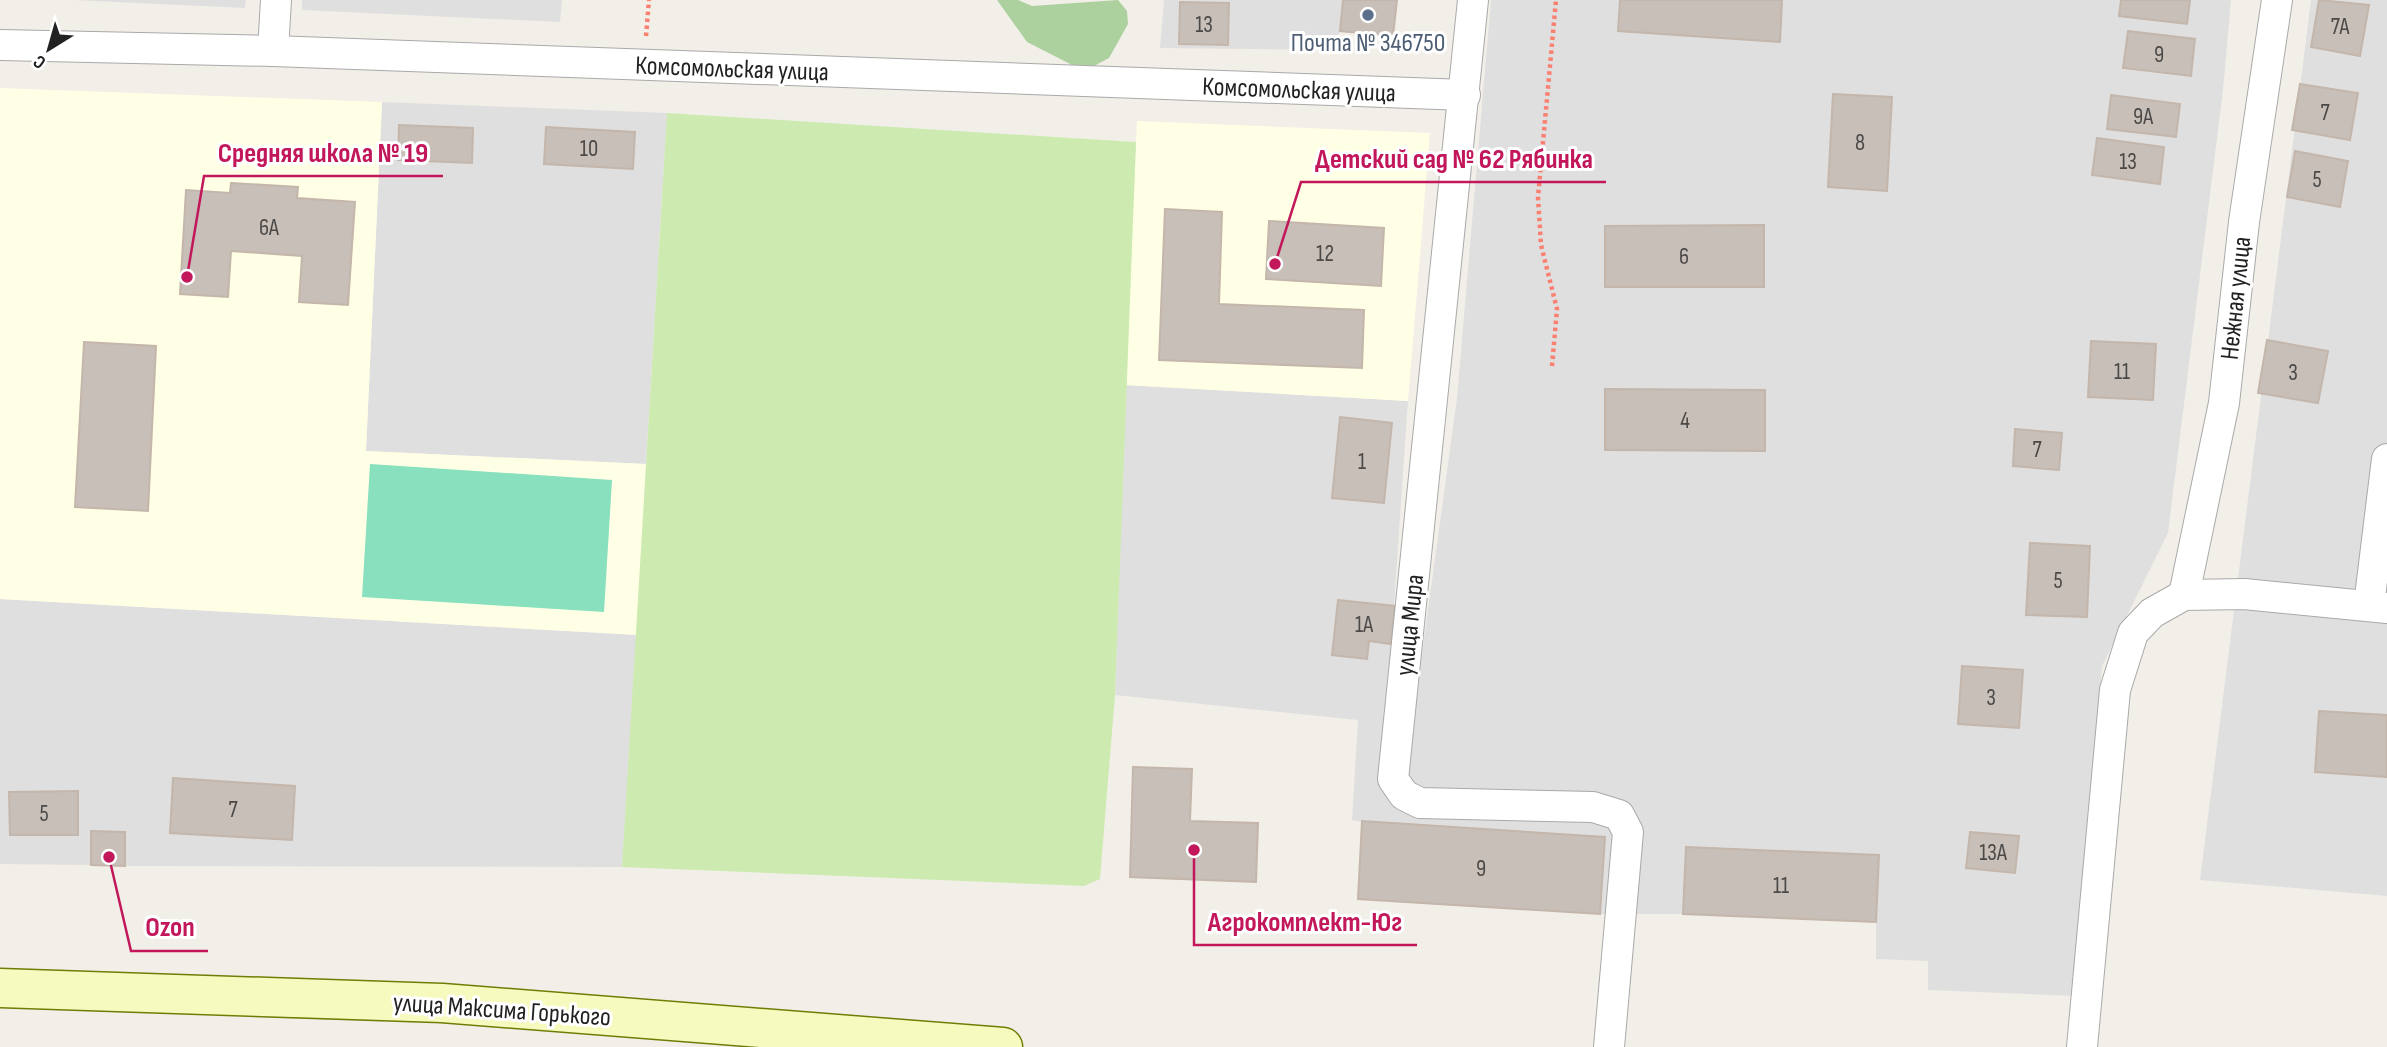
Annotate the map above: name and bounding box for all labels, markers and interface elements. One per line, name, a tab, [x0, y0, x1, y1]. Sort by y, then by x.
marker: Почта № 346750	[1360, 7, 1376, 23]
house number: 13	[1195, 11, 1213, 39]
house number: 7А	[2331, 13, 2349, 41]
north arrow	[14, 14, 84, 84]
place label: Почта № 346750	[1291, 28, 1445, 59]
house number: 9	[2154, 41, 2164, 69]
text: С	[29, 49, 50, 73]
street label: Комсомольская улица	[635, 51, 829, 88]
street label: Комсомольская улица	[1202, 72, 1396, 109]
house number: 7	[2320, 99, 2330, 127]
house number: 9А	[2133, 103, 2153, 131]
callout: Средняя школа № 19	[204, 127, 443, 176]
house number: 8	[1855, 129, 1865, 157]
callout: Детский сад № 62 Рябинка	[1301, 133, 1606, 182]
house number: 10	[580, 135, 598, 163]
text: Средняя школа № 19	[218, 137, 428, 170]
text: Детский сад № 62 Рябинка	[1315, 143, 1593, 176]
house number: 13	[2119, 148, 2137, 176]
house number: 5	[2312, 166, 2322, 194]
house number: 6А	[259, 214, 279, 242]
street label: Нежная улица	[2215, 235, 2258, 361]
house number: 12	[1316, 240, 1334, 268]
house number: 6	[1679, 243, 1689, 271]
house number: 11	[2114, 358, 2130, 386]
house number: 3	[2288, 359, 2298, 387]
house number: 4	[1680, 407, 1690, 435]
house number: 7	[2032, 436, 2042, 464]
house number: 1	[1358, 448, 1366, 476]
house number: 5	[2053, 567, 2063, 595]
street label: улица Мира	[1390, 573, 1431, 677]
house number: 1А	[1355, 611, 1373, 639]
house number: 3	[1986, 684, 1996, 712]
house number: 7	[228, 796, 238, 824]
house number: 5	[39, 800, 49, 828]
house number: 13А	[1979, 839, 2007, 867]
house number: 9	[1476, 855, 1486, 883]
house number: 11	[1773, 872, 1789, 900]
callout: Агрокомплект-Юг	[1194, 896, 1417, 945]
callout: Ozon	[131, 902, 208, 951]
text: Агрокомплект-Юг	[1207, 906, 1402, 939]
text: Ozon	[145, 911, 195, 944]
street label: улица Максима Горького	[392, 987, 612, 1034]

